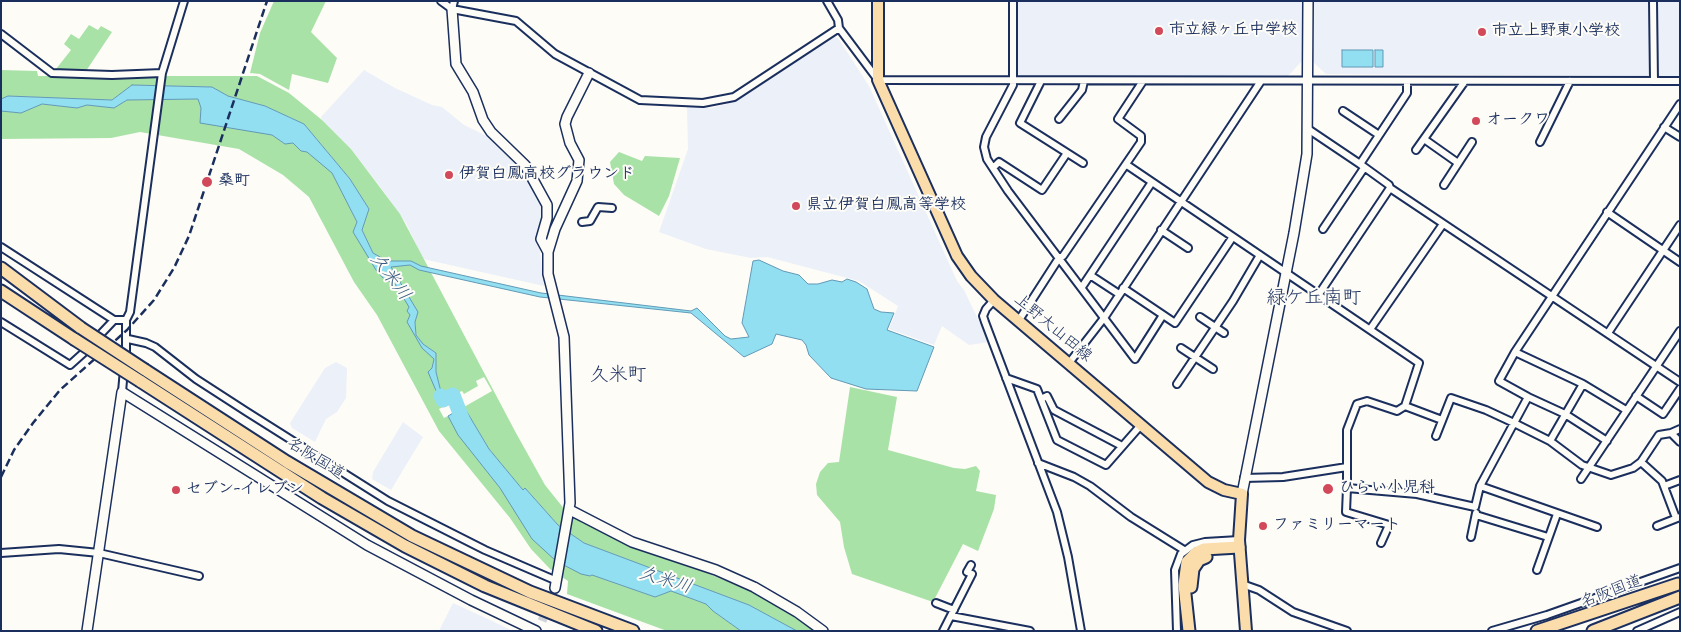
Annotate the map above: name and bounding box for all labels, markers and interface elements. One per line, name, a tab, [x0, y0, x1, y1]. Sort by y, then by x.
place label: 市立緑ヶ丘中学校	[1169, 21, 1297, 41]
place label: 市立上野東小学校	[1492, 22, 1620, 42]
marker: 市立緑ヶ丘中学校	[1153, 25, 1165, 37]
marker: 市立上野東小学校	[1476, 26, 1488, 38]
place label: オークワ	[1486, 111, 1550, 131]
marker: オークワ	[1470, 115, 1482, 127]
place label: 伊賀白鳳高校グラウンド	[459, 165, 635, 185]
marker: 伊賀白鳳高校グラウンド	[443, 169, 455, 181]
place label: 桑町	[218, 172, 250, 192]
marker: 桑町	[200, 175, 214, 189]
place label: 県立伊賀白鳳高等学校	[806, 196, 966, 216]
marker: 県立伊賀白鳳高等学校	[790, 200, 802, 212]
water label: 久米川	[364, 250, 414, 306]
district label: 緑ケ丘南町	[1267, 289, 1361, 311]
street label: 上野大山田線	[1009, 291, 1095, 367]
district label: 久米町	[590, 366, 646, 388]
street label: 名阪国道	[283, 435, 347, 485]
place label: ひらい小児科	[1339, 479, 1435, 499]
place label: セブン-イレブン	[186, 480, 304, 500]
marker: ひらい小児科	[1321, 482, 1335, 496]
marker: セブン-イレブン	[170, 484, 182, 496]
place label: ファミリーマート	[1273, 516, 1401, 536]
marker: ファミリーマート	[1257, 520, 1269, 532]
water label: 久米川	[636, 564, 694, 600]
street label: 名阪国道	[1579, 573, 1645, 613]

